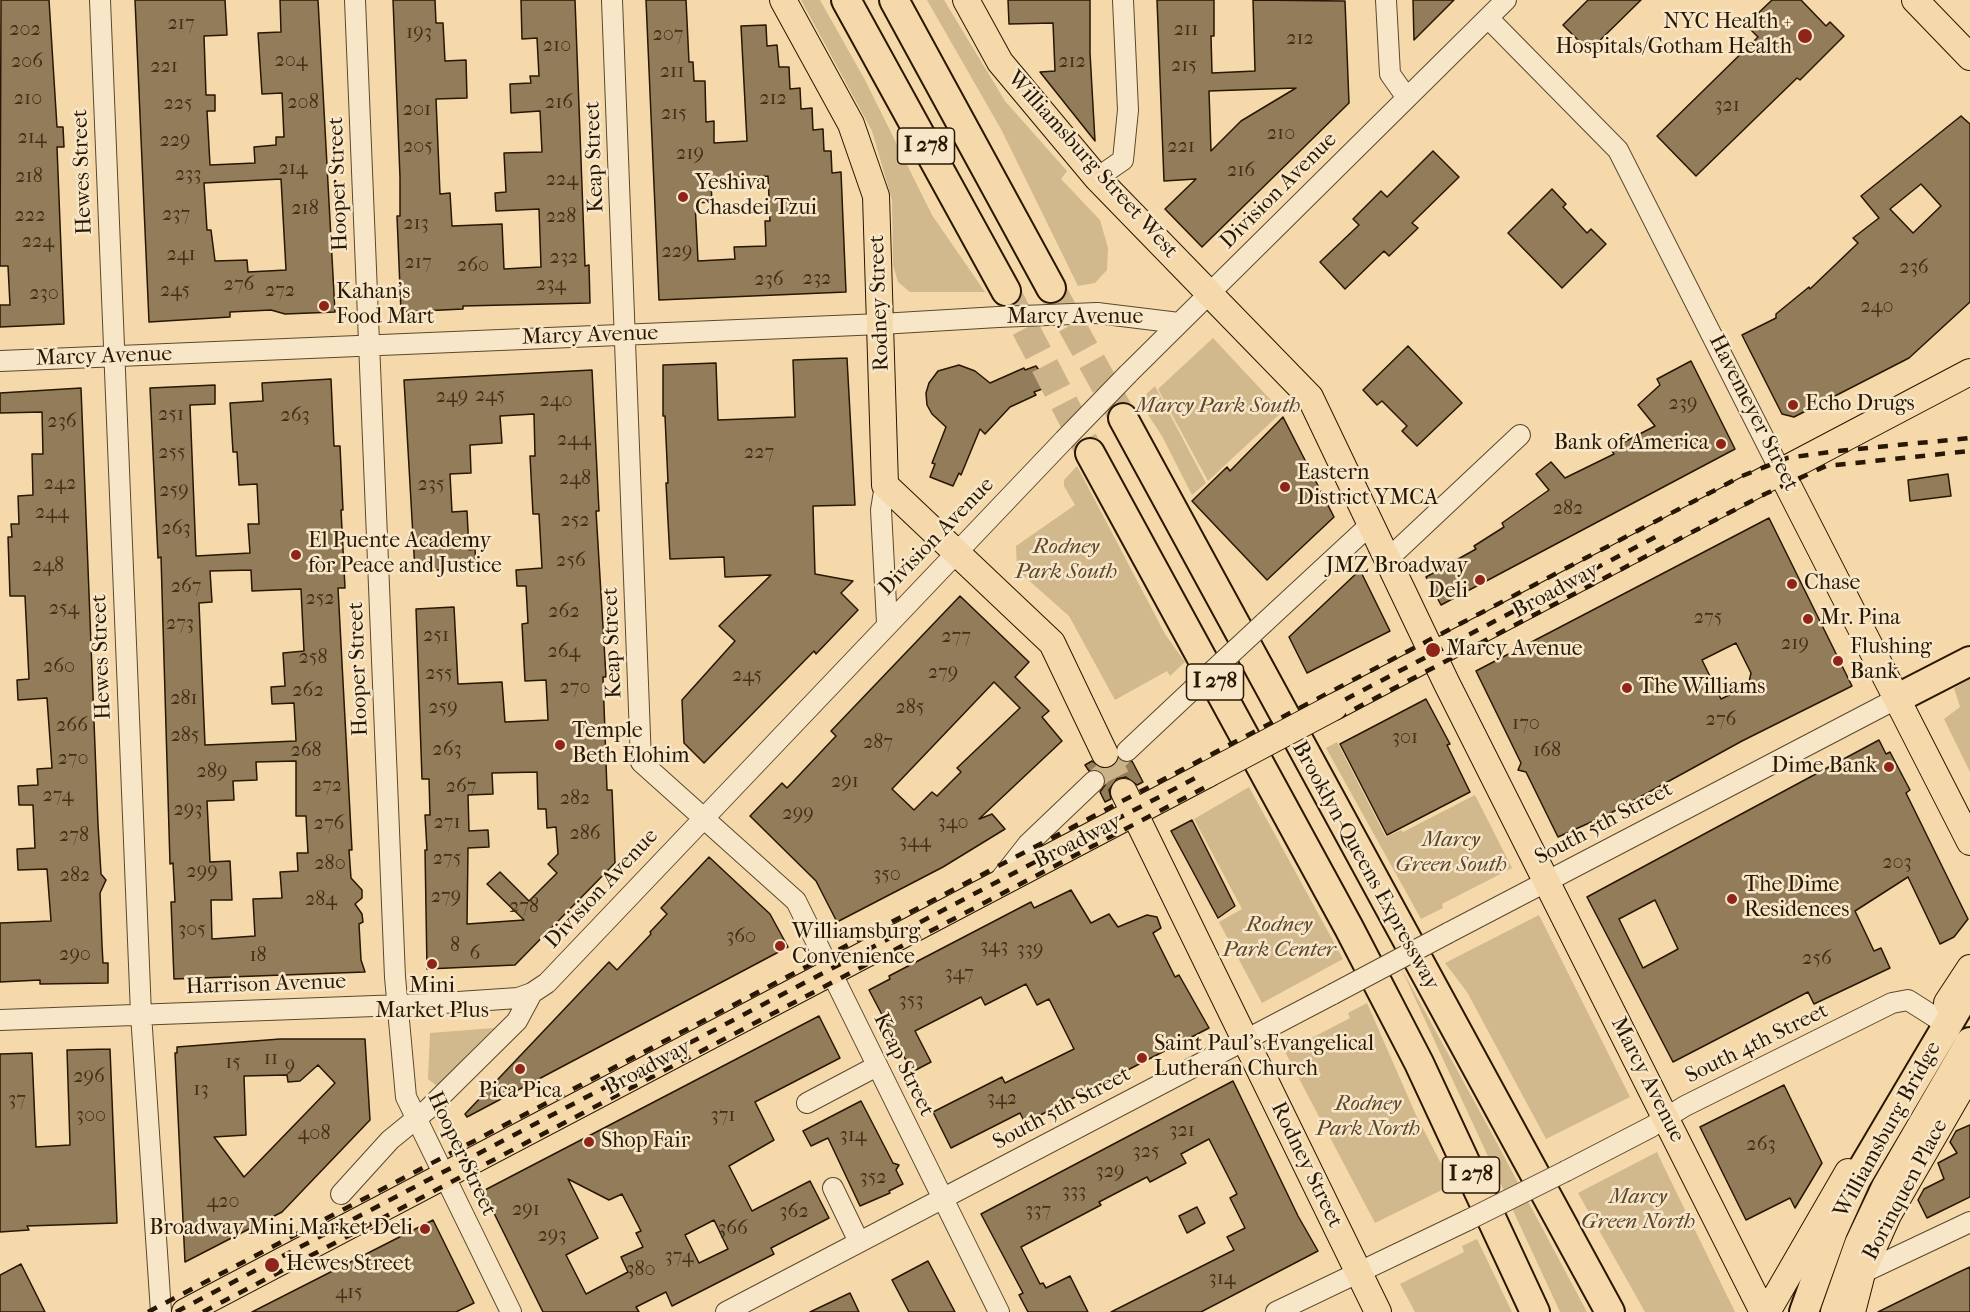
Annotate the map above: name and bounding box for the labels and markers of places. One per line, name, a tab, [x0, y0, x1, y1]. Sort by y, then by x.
place label: NYC Health + Hospitals/Gotham Health	[1555, 10, 1792, 62]
marker: NYC Health + Hospitals/Gotham Health	[1796, 27, 1814, 45]
place label: Yeshiva Chasdei Tzui	[695, 171, 817, 222]
marker: Yeshiva Chasdei Tzui	[676, 190, 690, 204]
place label: Kahan's Food Mart	[336, 280, 434, 332]
marker: Kahan's Food Mart	[317, 299, 331, 313]
place label: Echo Drugs	[1805, 392, 1915, 418]
marker: Echo Drugs	[1786, 398, 1800, 412]
place label: Bank of America	[1554, 431, 1709, 457]
marker: Bank of America	[1714, 437, 1728, 451]
place label: Eastern District YMCA	[1297, 461, 1438, 512]
marker: Eastern District YMCA	[1278, 480, 1292, 494]
place label: El Puente Academy for Peace and Justice	[308, 529, 502, 580]
marker: El Puente Academy for Peace and Justice	[289, 548, 303, 562]
place label: JMZ Broadway Deli	[1326, 554, 1468, 606]
place label: Chase	[1804, 571, 1860, 597]
marker: JMZ Broadway Deli	[1473, 573, 1487, 587]
marker: Chase	[1785, 577, 1799, 591]
place label: Mr. Pina	[1820, 606, 1901, 632]
marker: Mr. Pina	[1801, 612, 1815, 626]
place label: Flushing Bank	[1850, 635, 1932, 686]
place label: Marcy Avenue	[1446, 637, 1583, 663]
marker: Marcy Avenue	[1424, 641, 1442, 659]
marker: Flushing Bank	[1831, 654, 1845, 668]
place label: The Williams	[1639, 675, 1765, 701]
marker: The Williams	[1620, 681, 1634, 695]
place label: Temple Beth Elohim	[572, 719, 690, 770]
marker: Temple Beth Elohim	[553, 738, 567, 752]
place label: Dime Bank	[1771, 754, 1877, 780]
marker: Dime Bank	[1882, 760, 1896, 774]
place label: The Dime Residences	[1744, 873, 1849, 924]
marker: The Dime Residences	[1725, 892, 1739, 906]
place label: Williamsburg Convenience	[792, 920, 920, 972]
marker: Williamsburg Convenience	[773, 939, 787, 953]
marker: Mini Market Plus	[425, 957, 439, 971]
place label: Mini Market Plus	[375, 974, 489, 1026]
place label: Saint Paul's Evangelical Lutheran Church	[1154, 1032, 1374, 1084]
marker: Saint Paul's Evangelical Lutheran Church	[1135, 1051, 1149, 1065]
marker: Pica Pica	[513, 1062, 527, 1076]
place label: Pica Pica	[478, 1079, 562, 1105]
place label: Shop Fair	[601, 1129, 690, 1155]
marker: Shop Fair	[582, 1135, 596, 1149]
place label: Broadway Mini Market Deli	[149, 1216, 413, 1242]
marker: Broadway Mini Market Deli	[418, 1222, 432, 1236]
place label: Hewes Street	[286, 1252, 412, 1278]
marker: Hewes Street	[263, 1256, 281, 1274]

